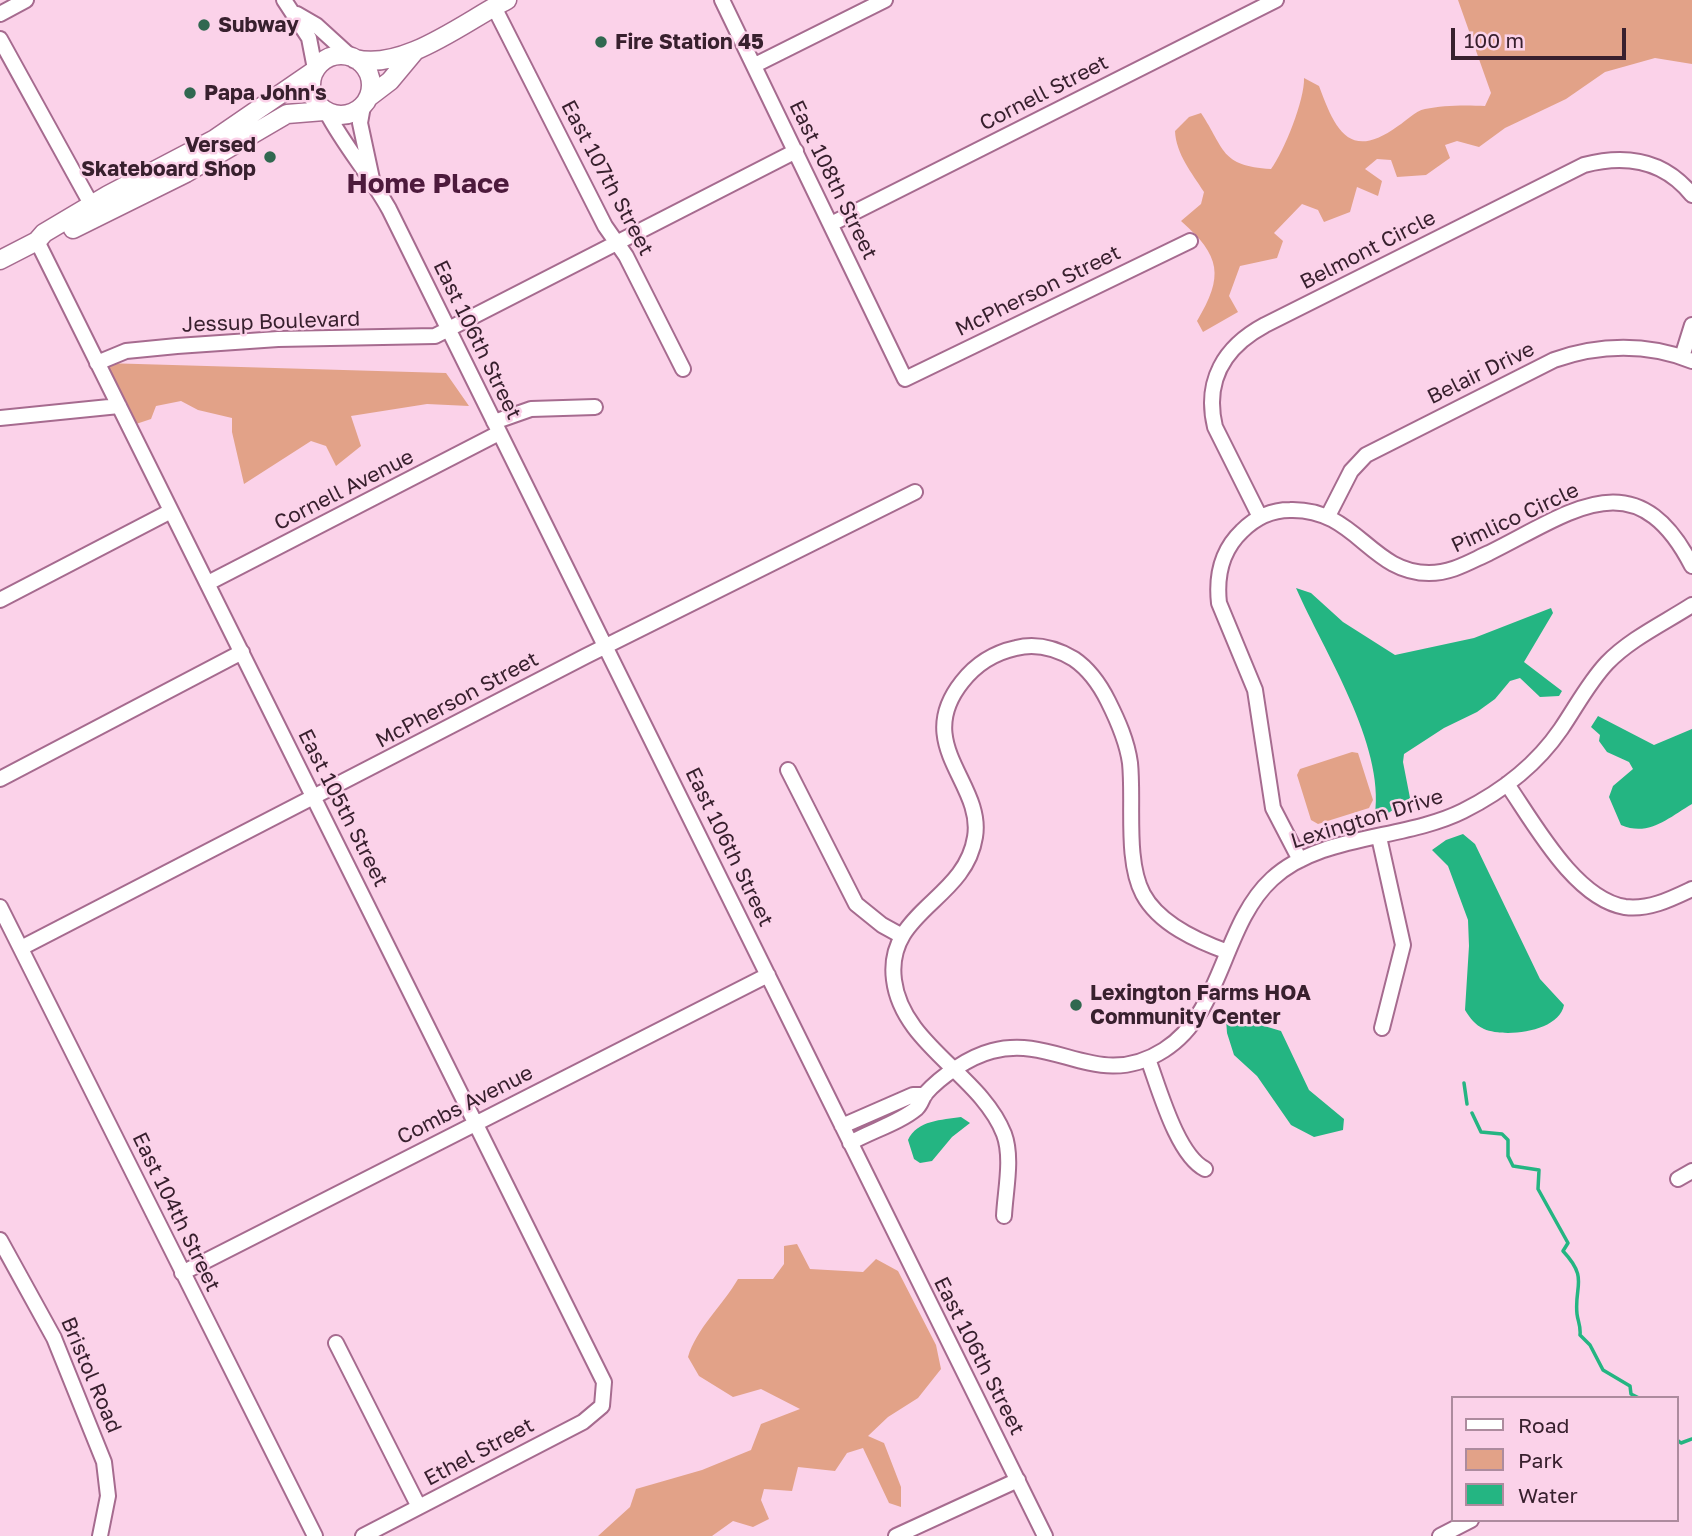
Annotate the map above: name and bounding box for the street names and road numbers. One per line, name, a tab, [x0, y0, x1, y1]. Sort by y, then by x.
street label: Cornell Street	[975, 50, 1113, 136]
street label: East 107th Street	[555, 96, 659, 260]
street label: East 108th Street	[784, 96, 882, 264]
street label: Belmont Circle	[1296, 205, 1440, 295]
street label: McPherson Street	[951, 240, 1125, 342]
street label: East 106th Street	[428, 256, 526, 424]
street label: Jessup Boulevard	[181, 306, 361, 338]
street label: Belair Drive	[1423, 336, 1539, 410]
street label: Cornell Avenue	[270, 444, 418, 536]
street label: Pimlico Circle	[1447, 477, 1583, 559]
street label: McPherson Street	[371, 646, 543, 754]
street label: East 105th Street	[292, 725, 394, 891]
street label: East 106th Street	[680, 763, 778, 931]
street label: Lexington Drive	[1288, 784, 1446, 854]
street label: Combs Avenue	[393, 1060, 537, 1150]
street label: East 104th Street	[127, 1128, 225, 1296]
street label: East 106th Street	[928, 1273, 1030, 1439]
street label: Bristol Road	[55, 1313, 127, 1437]
street label: Ethel Street	[420, 1413, 538, 1491]

